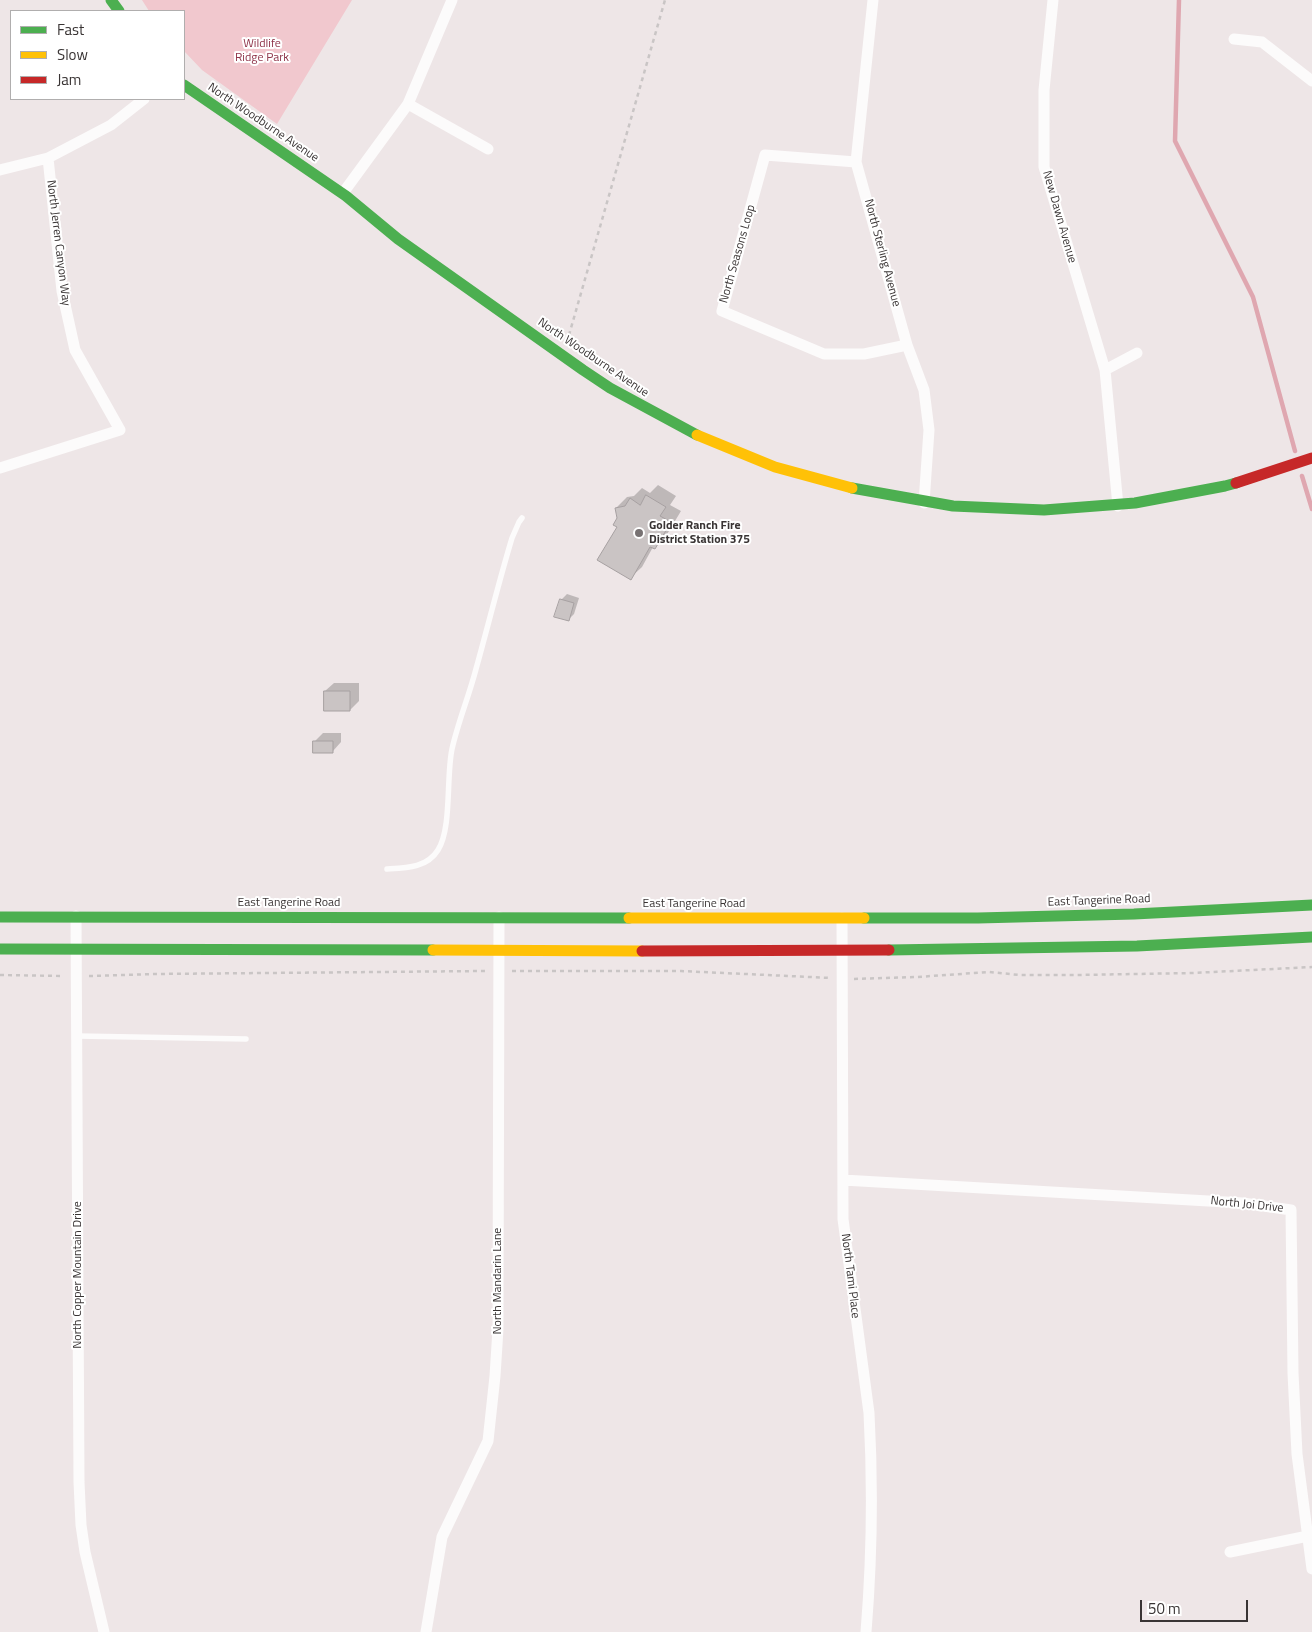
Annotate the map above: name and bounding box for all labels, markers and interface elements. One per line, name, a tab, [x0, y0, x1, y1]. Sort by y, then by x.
legend	[10, 10, 185, 100]
text: Fast	[57, 18, 84, 41]
park label: Wildlife Ridge Park	[235, 37, 289, 65]
text: Slow	[57, 43, 88, 66]
text: Jam	[57, 68, 81, 91]
street label: North Woodburne Avenue	[205, 80, 321, 166]
street label: New Dawn Avenue	[1039, 169, 1079, 265]
street label: North Jerren Canyon Way	[43, 179, 73, 307]
street label: North Sterling Avenue	[861, 198, 903, 308]
street label: North Seasons Loop	[717, 203, 759, 305]
street label: North Woodburne Avenue	[535, 315, 651, 401]
place label: Golder Ranch Fire District Station 375	[649, 519, 750, 547]
marker: Golder Ranch Fire District Station 375	[633, 527, 645, 539]
street label: East Tangerine Road	[1047, 892, 1151, 910]
street label: East Tangerine Road	[238, 896, 340, 910]
street label: East Tangerine Road	[643, 897, 745, 911]
street label: North Joi Drive	[1210, 1194, 1284, 1216]
street label: North Copper Mountain Drive	[71, 1201, 85, 1349]
street label: North Mandarin Lane	[491, 1228, 505, 1334]
street label: North Tami Place	[838, 1233, 862, 1319]
scale bar	[1142, 1590, 1250, 1622]
text: 50 m	[1148, 1597, 1181, 1620]

